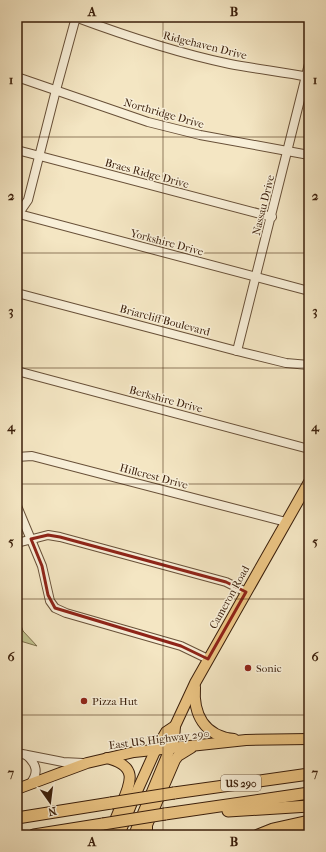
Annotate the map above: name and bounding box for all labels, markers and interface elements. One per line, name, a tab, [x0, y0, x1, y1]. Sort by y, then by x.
text: A	[87, 4, 97, 19]
text: B	[230, 4, 239, 19]
street label: Ridgehaven Drive	[162, 29, 249, 62]
text: 1	[9, 72, 14, 87]
text: 1	[313, 72, 318, 87]
street label: Northridge Drive	[122, 96, 206, 131]
street label: Braes Ridge Drive	[103, 156, 191, 191]
street label: Nassau Drive	[250, 173, 277, 237]
text: 2	[8, 188, 15, 203]
text: 2	[312, 188, 319, 203]
street label: Yorkshire Drive	[128, 226, 205, 259]
street label: Briarcliff Boulevard	[118, 302, 212, 339]
text: 3	[8, 303, 14, 319]
text: 3	[312, 303, 318, 319]
street label: Berkshire Drive	[128, 383, 205, 416]
text: 4	[6, 419, 16, 435]
text: 4	[310, 419, 320, 435]
street label: Hillcrest Drive	[118, 461, 190, 492]
text: 5	[8, 534, 14, 549]
text: 5	[312, 534, 318, 549]
street label: Cameron Road	[207, 562, 253, 631]
text: 6	[7, 649, 15, 664]
text: 6	[311, 649, 319, 664]
place label: Sonic	[256, 662, 282, 675]
marker: Sonic	[243, 663, 253, 673]
place label: Pizza Hut	[92, 695, 138, 708]
marker: Pizza Hut	[79, 696, 89, 706]
street label: East US Highway 290	[108, 727, 210, 752]
text: 7	[7, 765, 15, 780]
text: 7	[311, 765, 319, 780]
road number: US 290	[221, 775, 261, 791]
north arrow	[30, 782, 70, 822]
text: N	[46, 804, 58, 819]
text: A	[87, 834, 97, 849]
text: B	[230, 834, 239, 849]

